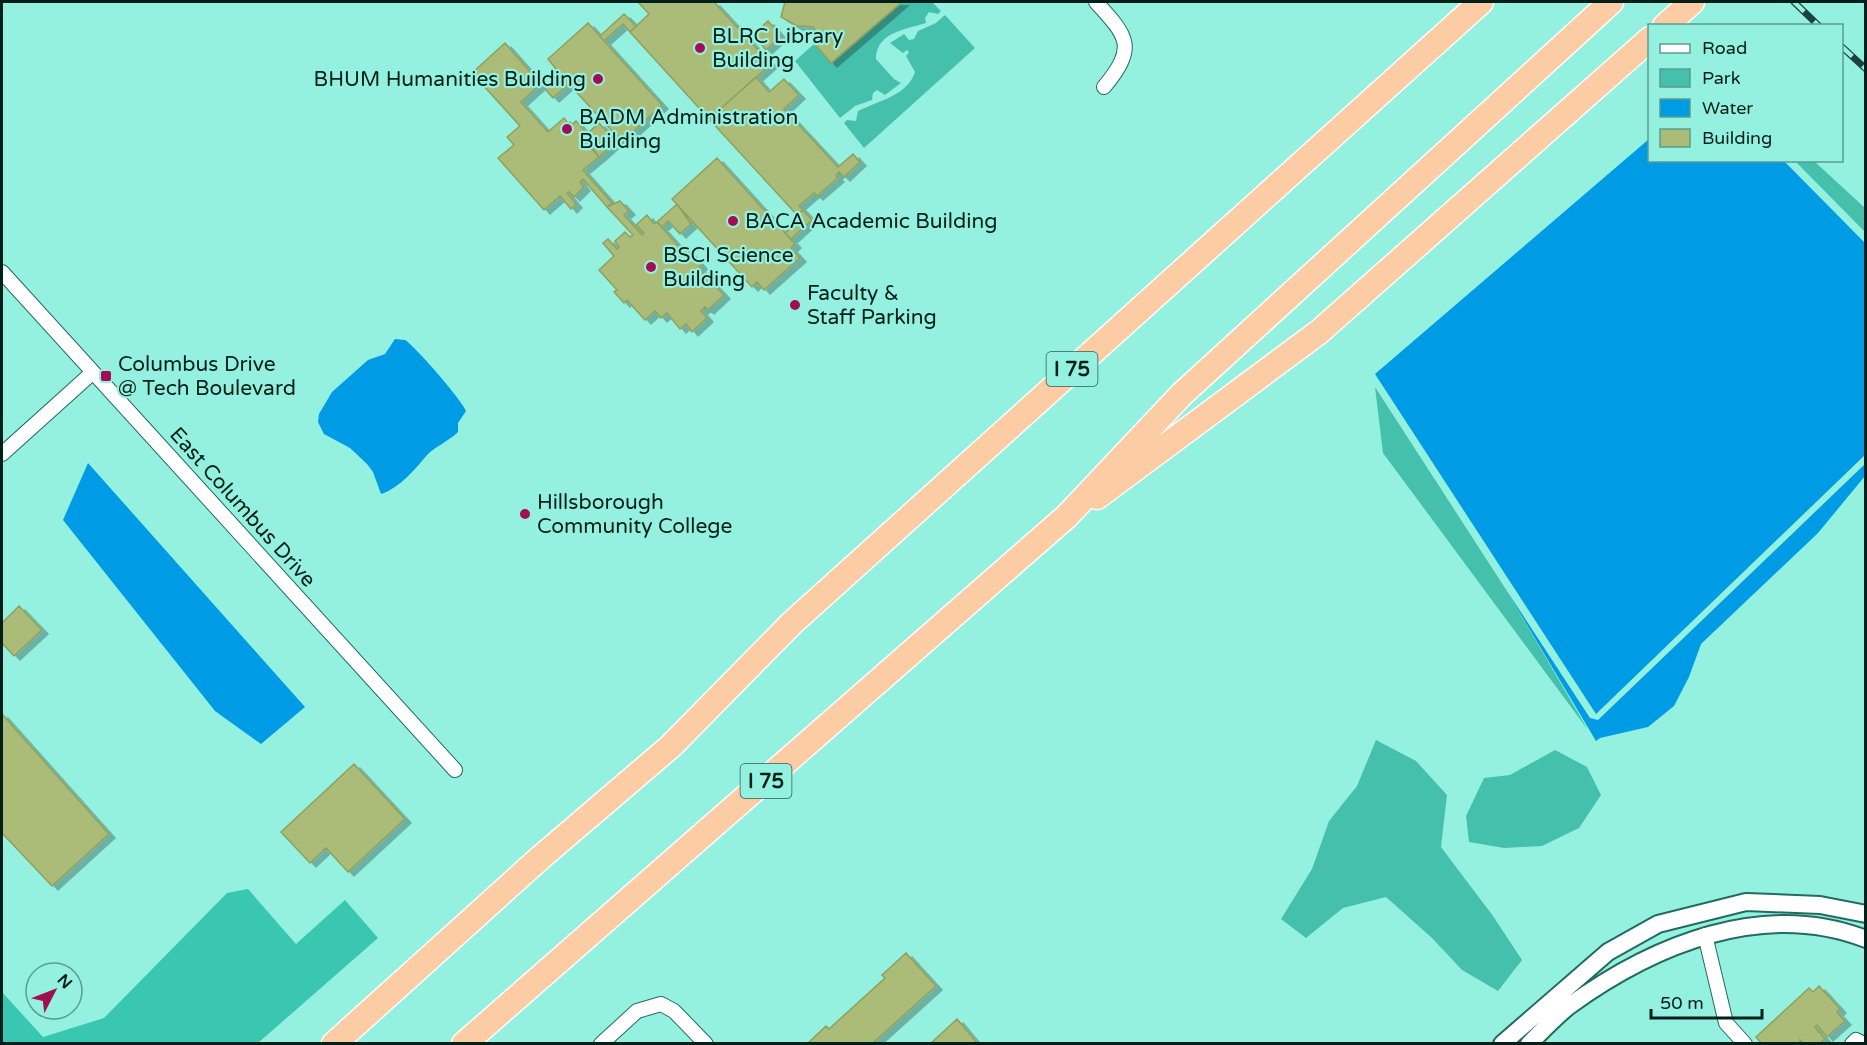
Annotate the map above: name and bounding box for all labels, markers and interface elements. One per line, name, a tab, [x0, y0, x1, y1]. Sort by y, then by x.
place label: BLRC Library Building	[712, 24, 843, 73]
legend	[1648, 24, 1843, 162]
text: Road	[1702, 37, 1747, 59]
marker: BLRC Library Building	[693, 41, 707, 55]
place label: BHUM Humanities Building	[314, 67, 586, 92]
text: Park	[1702, 67, 1741, 89]
marker: BHUM Humanities Building	[591, 72, 605, 86]
text: Water	[1702, 97, 1753, 119]
place label: BADM Administration Building	[579, 105, 798, 154]
marker: BADM Administration Building	[560, 122, 574, 136]
text: Building	[1702, 127, 1772, 149]
place label: BACA Academic Building	[745, 209, 998, 234]
marker: BACA Academic Building	[726, 214, 740, 228]
place label: BSCI Science Building	[663, 243, 794, 292]
marker: BSCI Science Building	[644, 260, 658, 274]
place label: Faculty & Staff Parking	[807, 281, 937, 330]
marker: Faculty & Staff Parking	[788, 298, 802, 312]
place label: Columbus Drive @ Tech Boulevard	[118, 352, 296, 401]
road number: I 75	[1046, 352, 1098, 386]
marker: Columbus Drive @ Tech Boulevard	[99, 369, 113, 383]
street label: East Columbus Drive	[164, 422, 321, 592]
place label: Hillsborough Community College	[537, 490, 733, 539]
marker: Hillsborough Community College	[518, 507, 532, 521]
road number: I 75	[740, 764, 792, 798]
north arrow	[24, 961, 84, 1021]
text: N	[53, 970, 76, 993]
scale bar	[1651, 982, 1762, 1020]
text: 50 m	[1660, 992, 1704, 1014]

